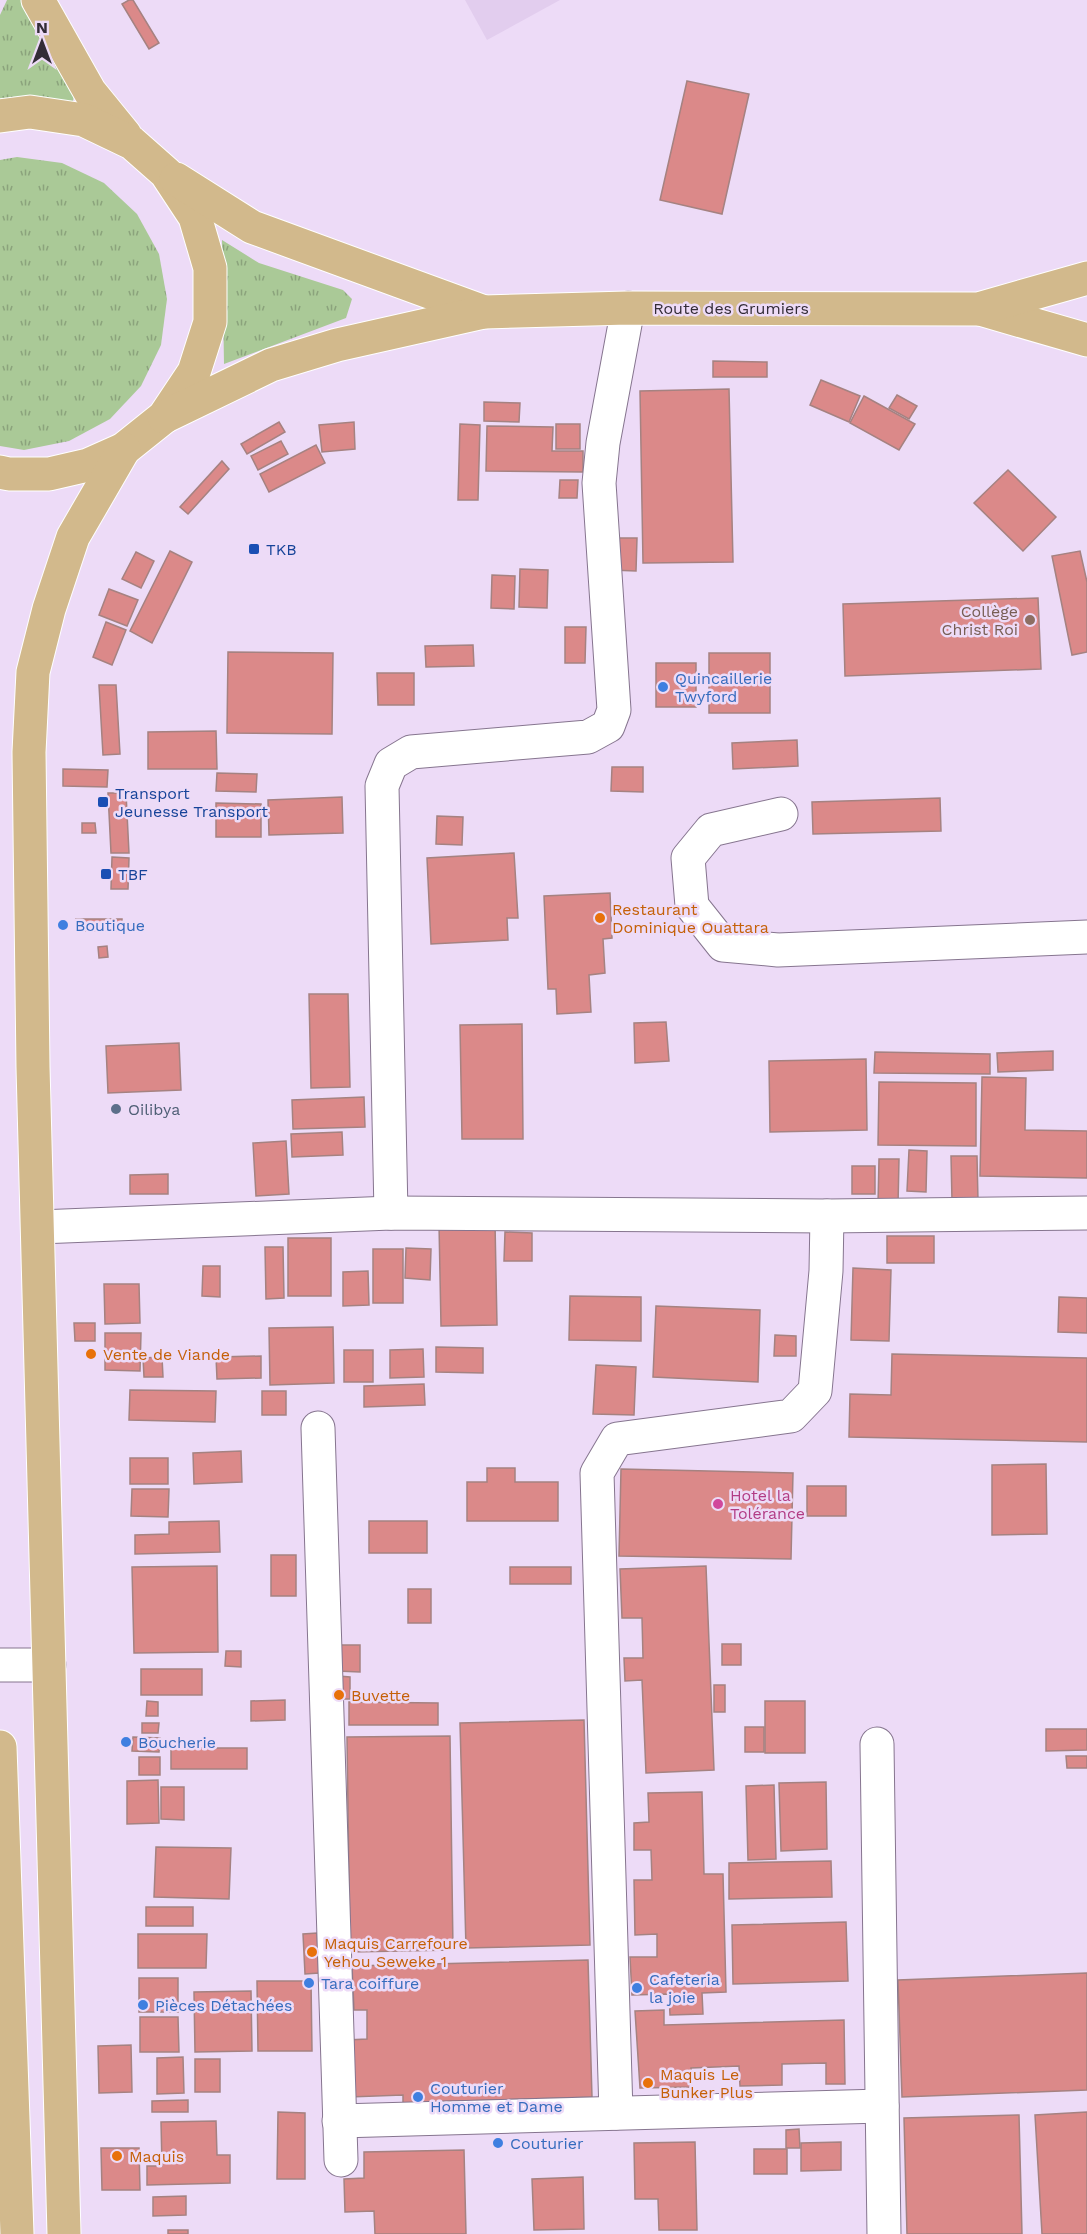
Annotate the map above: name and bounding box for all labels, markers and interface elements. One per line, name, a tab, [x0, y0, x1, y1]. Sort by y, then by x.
north arrow	[12, 12, 72, 72]
text: N	[36, 18, 48, 37]
street label: Route des Grumiers	[653, 299, 809, 318]
place label: TKB	[266, 540, 297, 559]
marker: TKB	[247, 542, 261, 556]
place label: Collège Christ Roi	[942, 602, 1018, 639]
marker: Collège Christ Roi	[1023, 613, 1037, 627]
place label: Quincaillerie Twyford	[675, 669, 772, 706]
marker: Quincaillerie Twyford	[656, 680, 670, 694]
place label: Transport Jeunesse Transport	[115, 784, 268, 821]
marker: Transport Jeunesse Transport	[96, 795, 110, 809]
place label: TBF	[118, 865, 148, 884]
marker: TBF	[99, 867, 113, 881]
place label: Restaurant Dominique Ouattara	[612, 900, 769, 937]
marker: Restaurant Dominique Ouattara	[593, 911, 607, 925]
place label: Boutique	[75, 916, 145, 935]
marker: Boutique	[56, 918, 70, 932]
place label: Oilibya	[128, 1100, 180, 1119]
marker: Oilibya	[109, 1102, 123, 1116]
place label: Vente de Viande	[103, 1345, 230, 1364]
marker: Vente de Viande	[84, 1347, 98, 1361]
place label: Hotel la Tolérance	[730, 1486, 805, 1523]
marker: Hotel la Tolérance	[711, 1497, 725, 1511]
place label: Buvette	[351, 1686, 410, 1705]
marker: Buvette	[332, 1688, 346, 1702]
place label: Boucherie	[138, 1733, 216, 1752]
marker: Boucherie	[119, 1735, 133, 1749]
place label: Maquis Carrefoure Yehou Seweke 1	[324, 1934, 468, 1971]
marker: Maquis Carrefoure Yehou Seweke 1	[305, 1945, 319, 1959]
place label: Cafeteria la joie	[649, 1970, 720, 2007]
place label: Tara coiffure	[321, 1974, 419, 1993]
marker: Tara coiffure	[302, 1976, 316, 1990]
marker: Cafeteria la joie	[630, 1981, 644, 1995]
place label: Pièces Détachées	[155, 1996, 292, 2015]
marker: Pièces Détachées	[136, 1998, 150, 2012]
place label: Maquis Le Bunker Plus	[660, 2065, 753, 2102]
marker: Maquis Le Bunker Plus	[641, 2076, 655, 2090]
place label: Couturier Homme et Dame	[430, 2079, 563, 2116]
marker: Couturier Homme et Dame	[411, 2090, 425, 2104]
place label: Couturier	[510, 2134, 584, 2153]
marker: Couturier	[491, 2136, 505, 2150]
place label: Maquis	[129, 2147, 184, 2166]
marker: Maquis	[110, 2149, 124, 2163]

